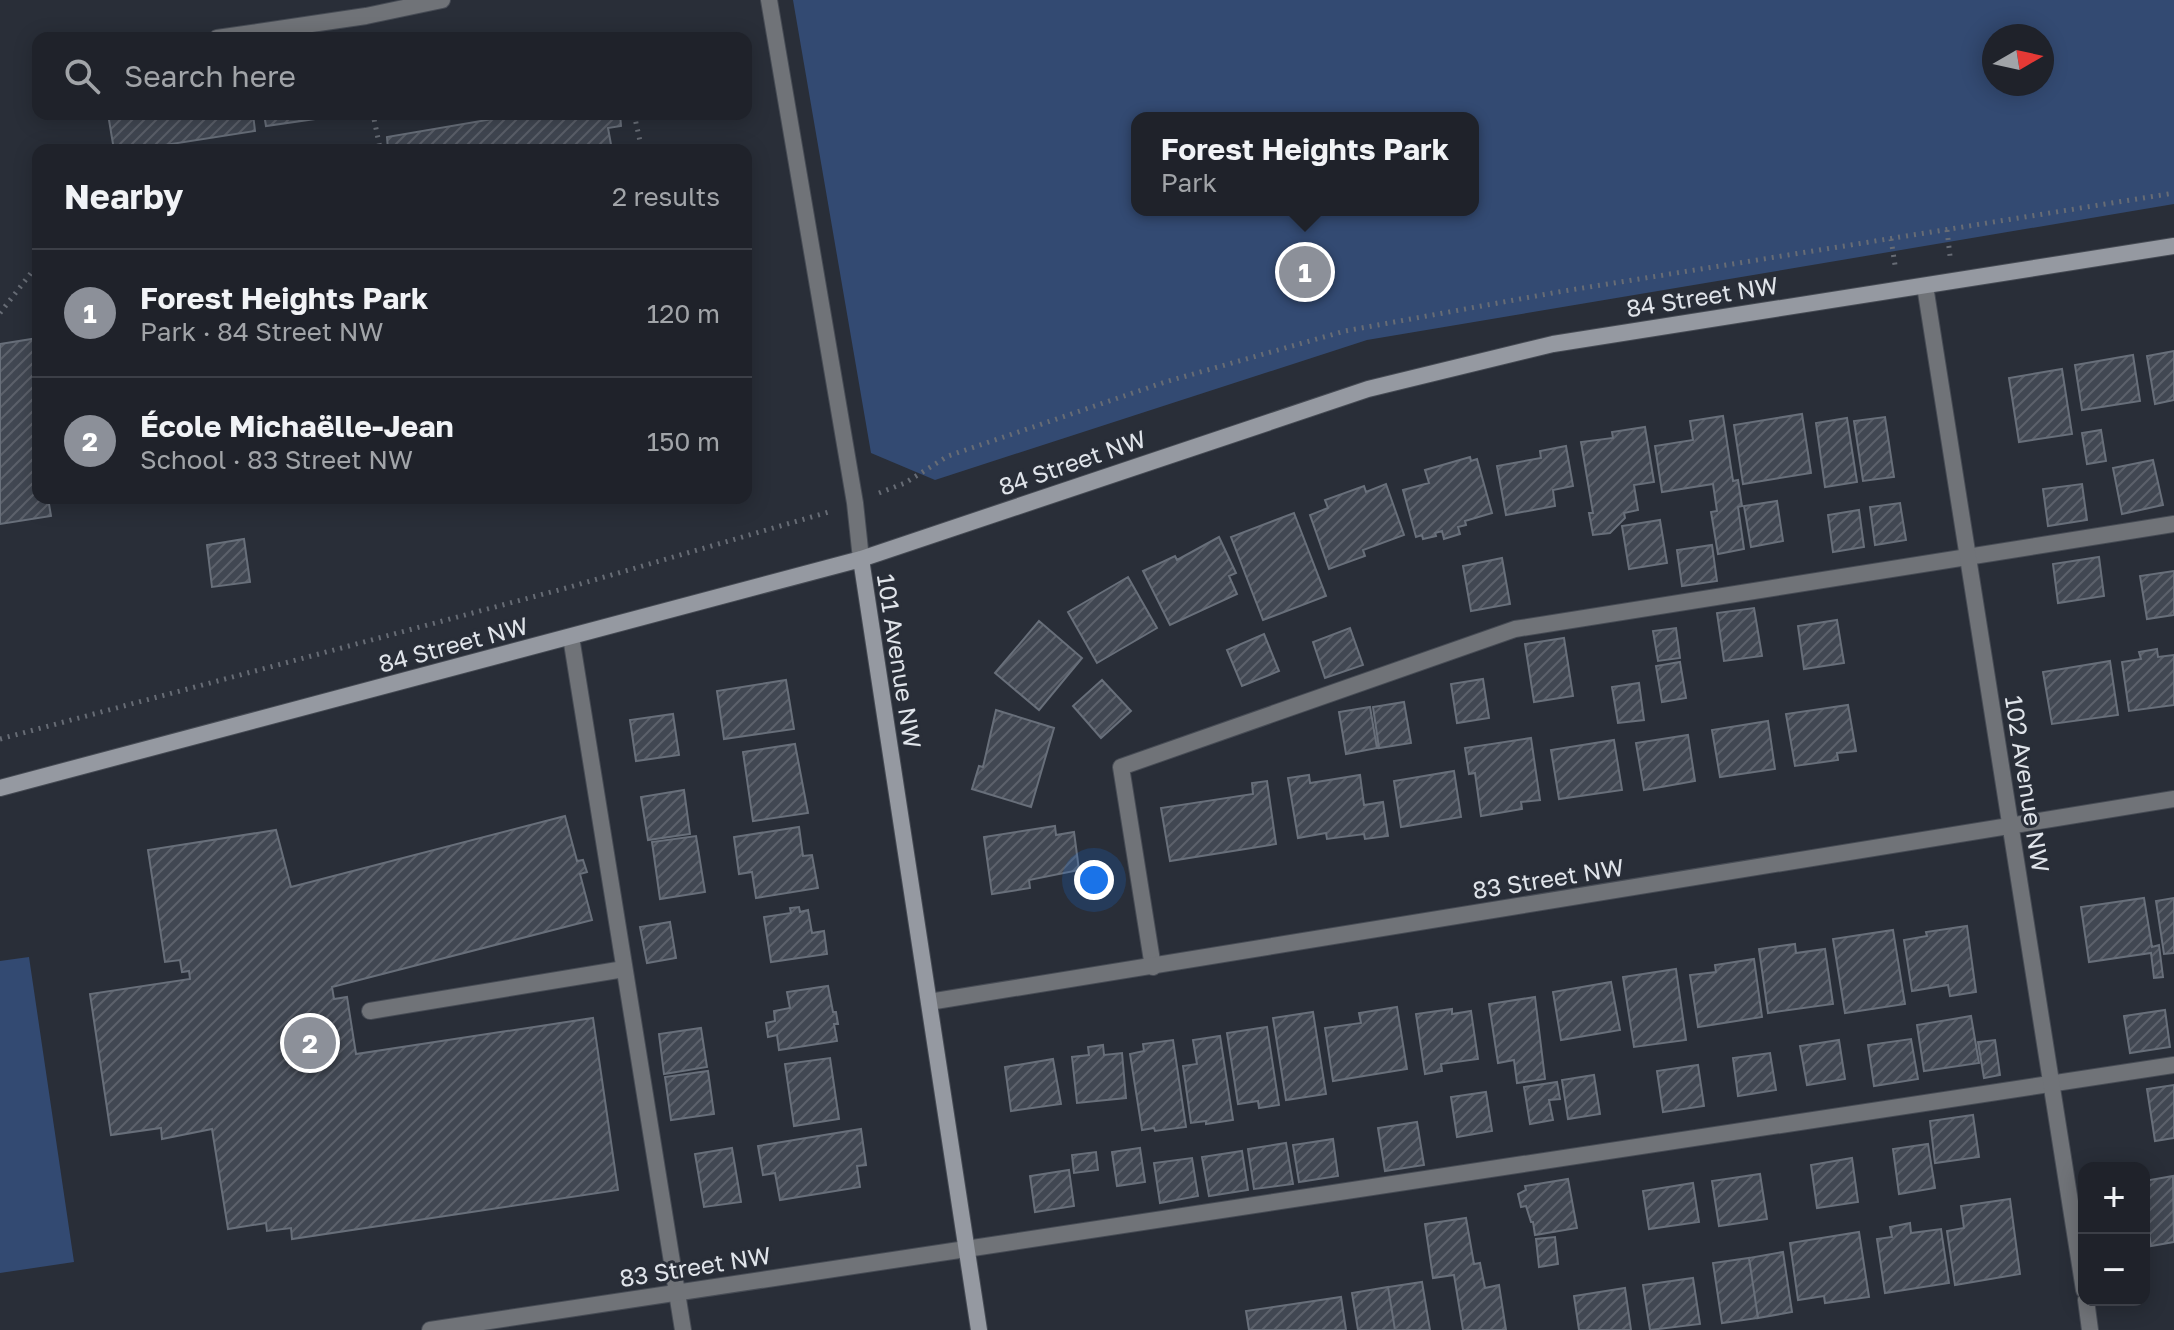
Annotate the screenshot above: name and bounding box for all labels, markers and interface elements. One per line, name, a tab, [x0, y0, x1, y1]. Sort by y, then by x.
north arrow	[1982, 24, 2054, 96]
search box	[32, 32, 752, 120]
icon: search	[60, 54, 104, 98]
text: Search here	[124, 58, 296, 94]
popup	[1131, 112, 1479, 216]
text: Forest Heights Park	[1161, 131, 1449, 167]
text: Park	[1161, 167, 1217, 198]
text: Nearby	[64, 176, 184, 216]
text: 2 results	[612, 181, 720, 212]
pin: 1	[1279, 242, 1331, 302]
street label: 84 Street NW	[1624, 270, 1780, 322]
text: Forest Heights Park	[140, 280, 428, 316]
text: 1	[83, 298, 97, 329]
text: 120 m	[647, 298, 720, 329]
text: Park · 84 Street NW	[140, 316, 384, 347]
text: École Michaëlle-Jean	[140, 408, 454, 444]
street label: 84 Street NW	[995, 423, 1149, 501]
text: 2	[82, 426, 98, 457]
text: 150 m	[647, 426, 720, 457]
text: School · 83 Street NW	[140, 444, 413, 475]
street label: 101 Avenue NW	[872, 572, 928, 750]
street label: 84 Street NW	[375, 610, 531, 678]
street label: 102 Avenue NW	[2000, 694, 2056, 874]
street label: 83 Street NW	[1470, 852, 1626, 904]
your location	[1074, 860, 1114, 900]
pin: 2	[284, 1013, 336, 1073]
map controls	[2078, 1162, 2150, 1306]
button: +	[2078, 1162, 2150, 1234]
button: −	[2078, 1234, 2150, 1306]
street label: 83 Street NW	[617, 1240, 773, 1292]

